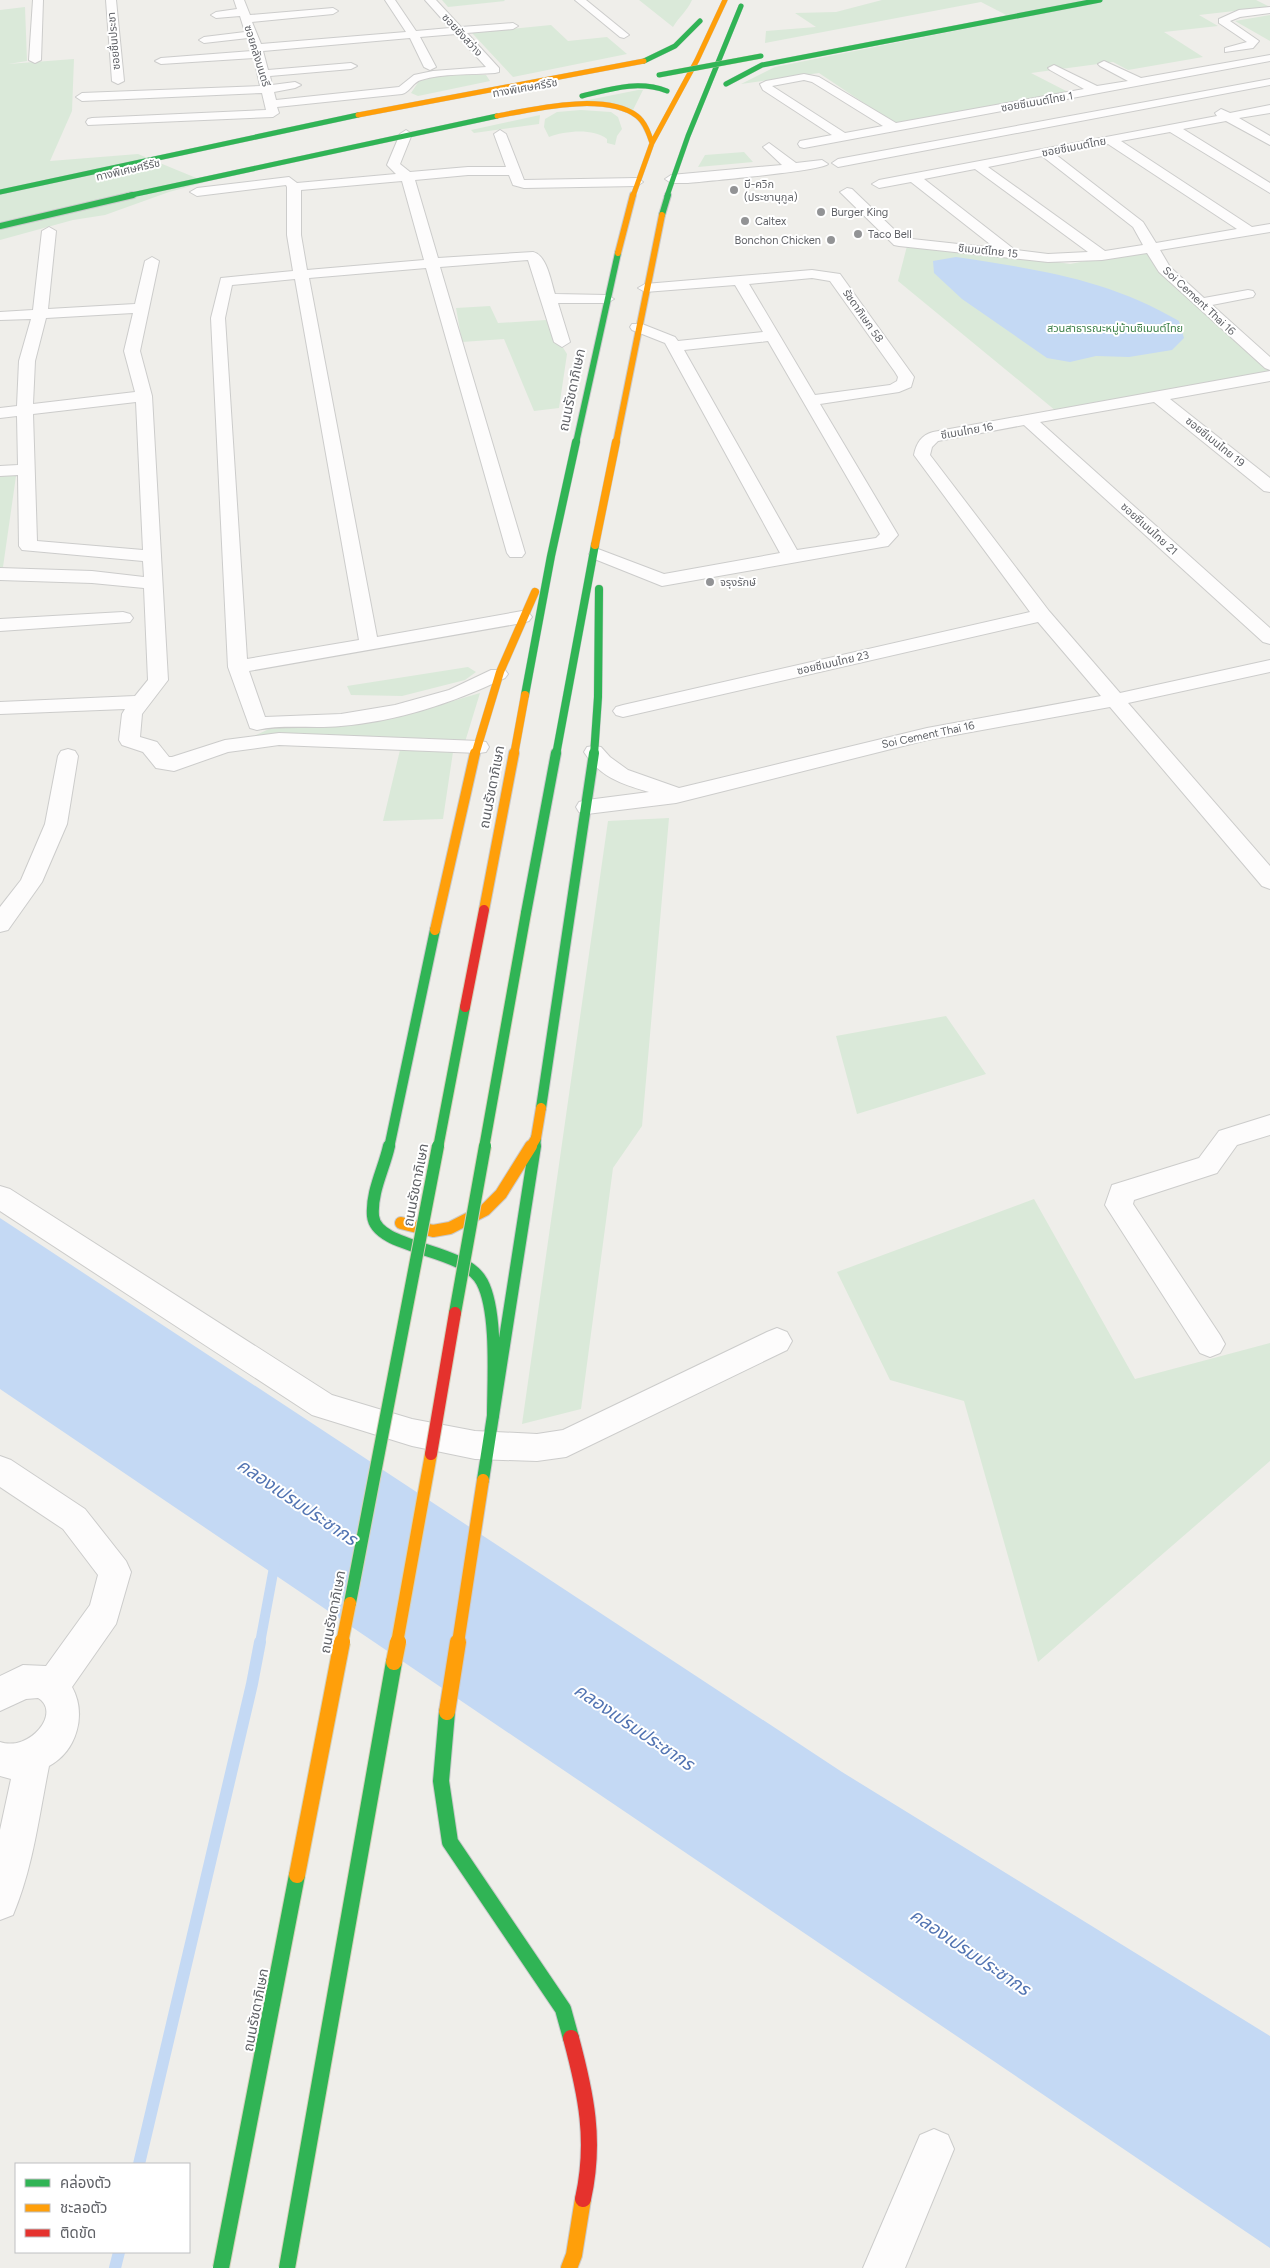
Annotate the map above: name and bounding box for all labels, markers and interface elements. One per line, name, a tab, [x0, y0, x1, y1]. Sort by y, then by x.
street label: ซอยยังสว่าง	[439, 11, 485, 59]
street label: ซอยชื่นประชา	[103, 12, 123, 71]
street label: ซอยคลังมนตรี	[241, 24, 273, 89]
street label: ทางพิเศษศรีรัช	[492, 76, 558, 100]
street label: ซอยซีเมนต์ไทย 1	[1000, 89, 1074, 115]
street label: ซอยซีเมนต์ไทย	[1041, 134, 1107, 160]
street label: ทางพิเศษศรีรัช	[95, 156, 161, 184]
place label: บี-ควิก (ประชานุกูล)	[744, 178, 798, 204]
marker: บี-ควิก (ประชานุกูล)	[728, 184, 740, 196]
marker: Burger King	[815, 206, 827, 218]
place label: Burger King	[831, 206, 888, 219]
marker: Caltex	[739, 215, 751, 227]
place label: Caltex	[755, 215, 787, 228]
marker: Taco Bell	[852, 228, 864, 240]
place label: Taco Bell	[868, 228, 912, 241]
place label: Bonchon Chicken	[735, 234, 821, 247]
marker: Bonchon Chicken	[825, 234, 837, 246]
street label: ซิเมนต์ไทย 15	[957, 241, 1019, 261]
street label: Soi Cement Thai 16	[1160, 264, 1238, 338]
street label: รัชดาภิเษก 58	[840, 287, 886, 345]
park label: สวนสาธารณะหมู่บ้านซิเมนต์ไทย	[1047, 322, 1183, 335]
street label: ถนนรัชดาภิเษก	[555, 347, 589, 433]
street label: ซอยซีเมนไทย 19	[1183, 414, 1247, 470]
street label: ซีเมนไทย 16	[940, 420, 994, 442]
street label: ซอยซีเมนไทย 21	[1118, 500, 1180, 558]
marker: จรุงรักษ์	[704, 576, 716, 588]
place label: จรุงรักษ์	[720, 576, 756, 589]
street label: ซอยซีเมนไทย 23	[796, 648, 870, 678]
street label: Soi Cement Thai 16	[880, 719, 976, 751]
street label: ถนนรัชดาภิเษก	[476, 744, 508, 830]
street label: ถนนรัชดาภิเษก	[400, 1142, 432, 1228]
water label: คลองเปรมประชากร	[233, 1454, 362, 1551]
street label: ถนนรัชดาภิเษก	[317, 1569, 349, 1655]
water label: คลองเปรมประชากร	[570, 1679, 699, 1776]
water label: คลองเปรมประชากร	[906, 1904, 1035, 2001]
street label: ถนนรัชดาภิเษก	[240, 1967, 272, 2053]
legend	[15, 2163, 190, 2253]
text: คล่องตัว	[60, 2174, 111, 2192]
text: ชะลอตัว	[60, 2199, 107, 2217]
text: ติดขัด	[60, 2224, 96, 2242]

